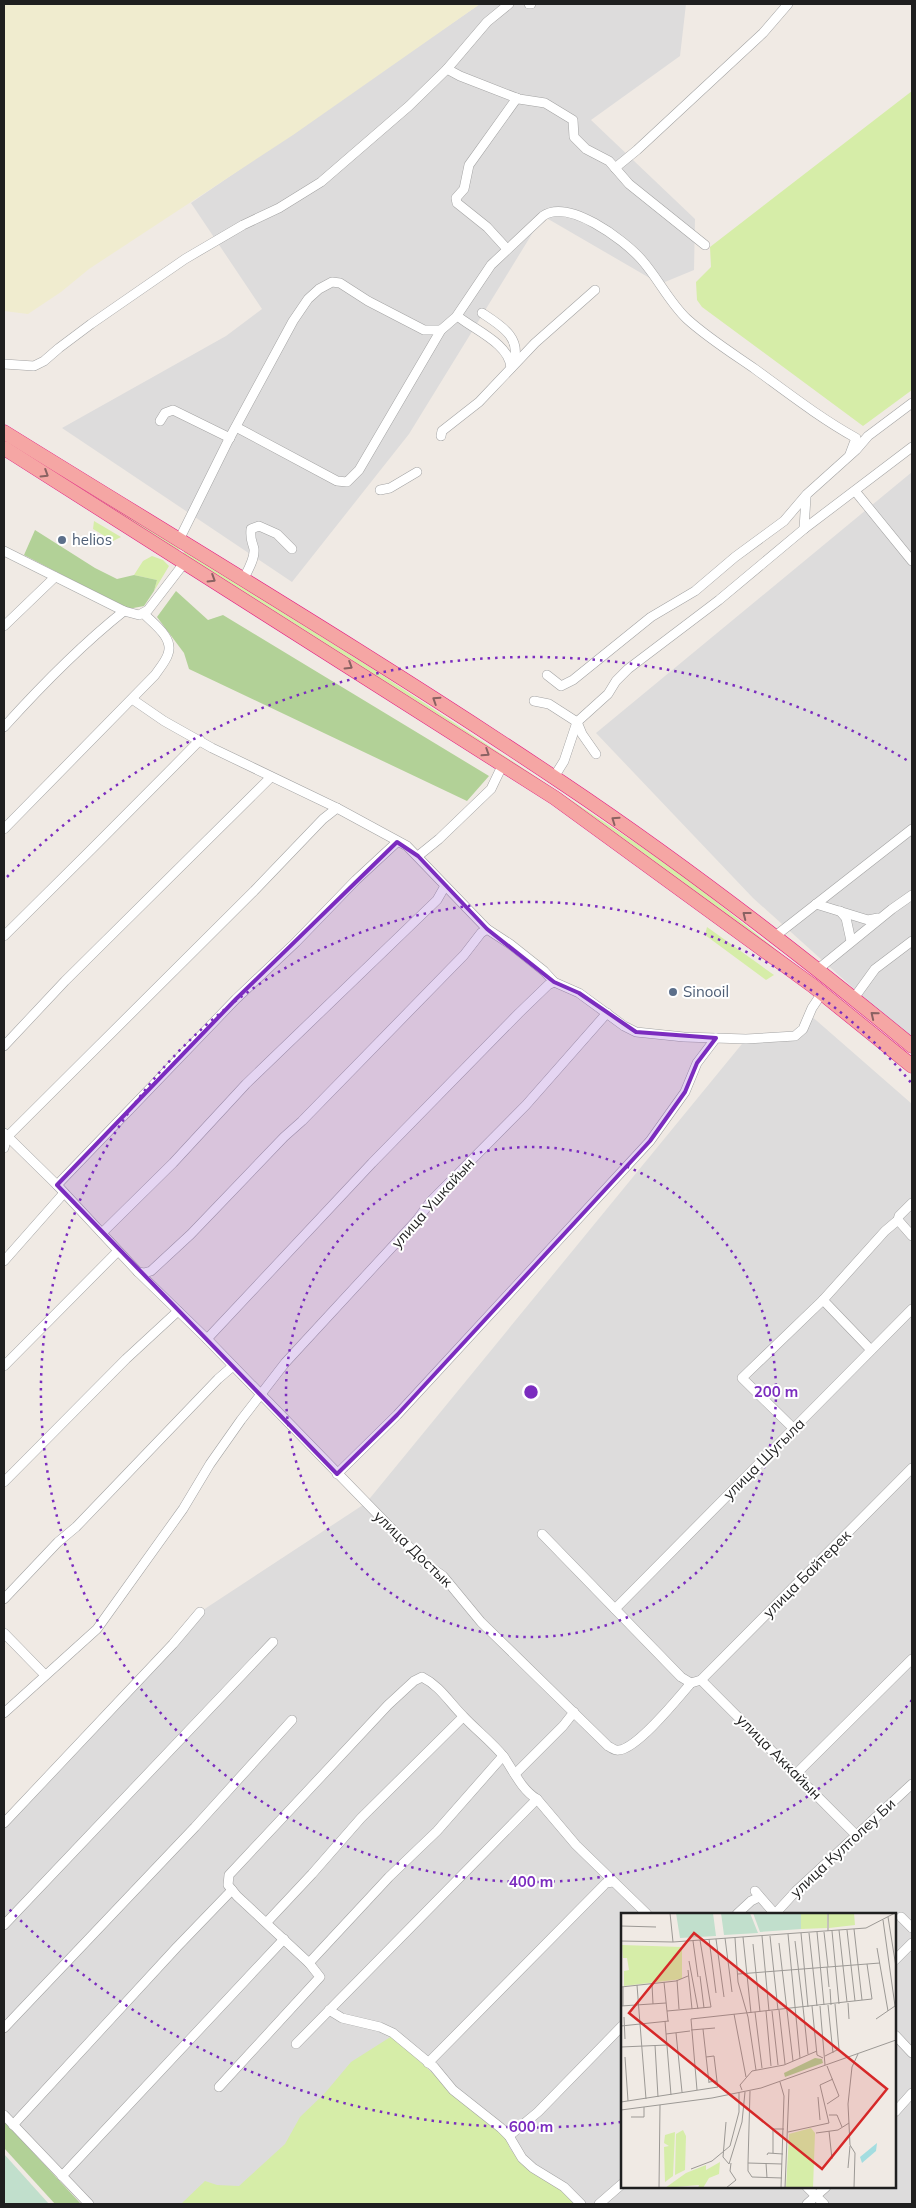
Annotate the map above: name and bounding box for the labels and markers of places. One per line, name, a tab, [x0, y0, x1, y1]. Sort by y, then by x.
place label: helios	[72, 530, 112, 549]
marker: helios	[56, 534, 68, 546]
place label: Sinooil	[683, 982, 729, 1001]
marker: Sinooil	[667, 986, 679, 998]
centre of rings	[522, 1383, 540, 1401]

